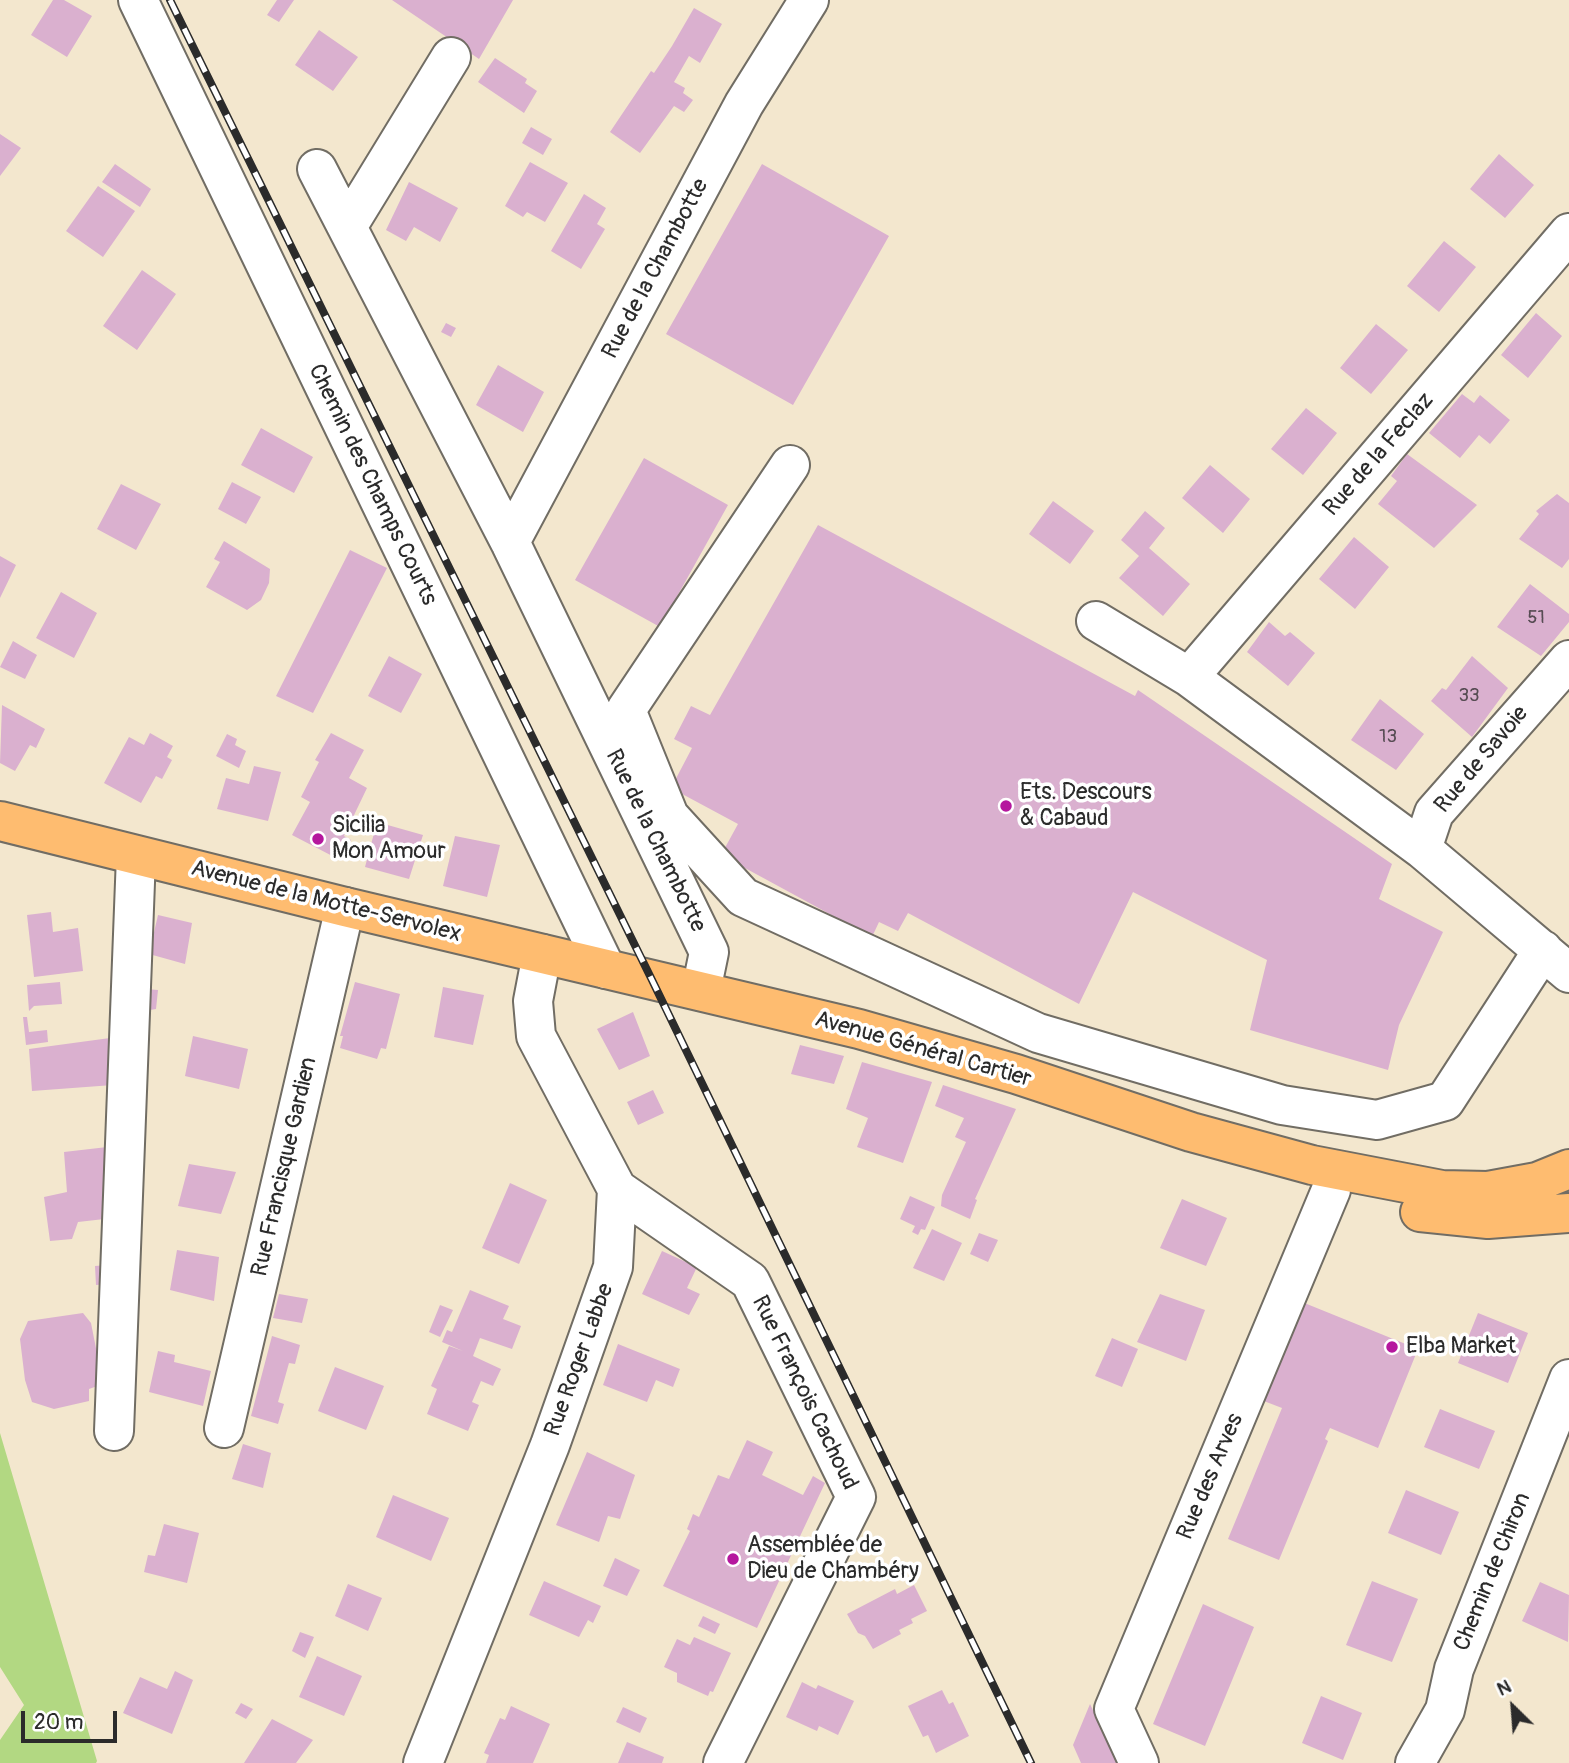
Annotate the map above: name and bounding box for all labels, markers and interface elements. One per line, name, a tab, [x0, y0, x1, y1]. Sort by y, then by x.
street label: Rue de la Chambotte	[597, 174, 715, 364]
street label: Chemin des Champs Courts	[302, 360, 442, 610]
street label: Rue de la Feclaz	[1318, 388, 1440, 522]
house number: 51	[1527, 607, 1545, 629]
house number: 33	[1458, 685, 1480, 707]
street label: Rue de Savoie	[1429, 701, 1535, 819]
house number: 13	[1379, 726, 1397, 748]
street label: Rue de la Chambotte	[599, 745, 711, 937]
place label: Ets. Descours & Cabaud	[1020, 779, 1152, 833]
marker: Ets. Descours & Cabaud	[998, 798, 1014, 814]
place label: Sicilia Mon Amour	[332, 812, 446, 866]
marker: Sicilia Mon Amour	[310, 831, 326, 847]
street label: Avenue de la Motte-Servolex	[188, 855, 464, 949]
street label: Avenue Général Cartier	[812, 1006, 1034, 1094]
street label: Rue Francisque Gardien	[246, 1055, 324, 1279]
street label: Rue Roger Labbe	[540, 1280, 620, 1440]
street label: Rue François Cachoud	[745, 1291, 863, 1495]
place label: Elba Market	[1406, 1333, 1516, 1361]
marker: Elba Market	[1384, 1339, 1400, 1355]
street label: Rue des Arves	[1172, 1410, 1250, 1544]
street label: Chemin de Chiron	[1449, 1489, 1537, 1655]
place label: Assemblée de Dieu de Chambéry	[747, 1532, 919, 1586]
marker: Assemblée de Dieu de Chambéry	[725, 1551, 741, 1567]
north arrow	[1478, 1672, 1548, 1742]
text: N	[1493, 1674, 1515, 1702]
scale bar	[24, 1696, 121, 1740]
text: 20 m	[34, 1709, 83, 1736]

